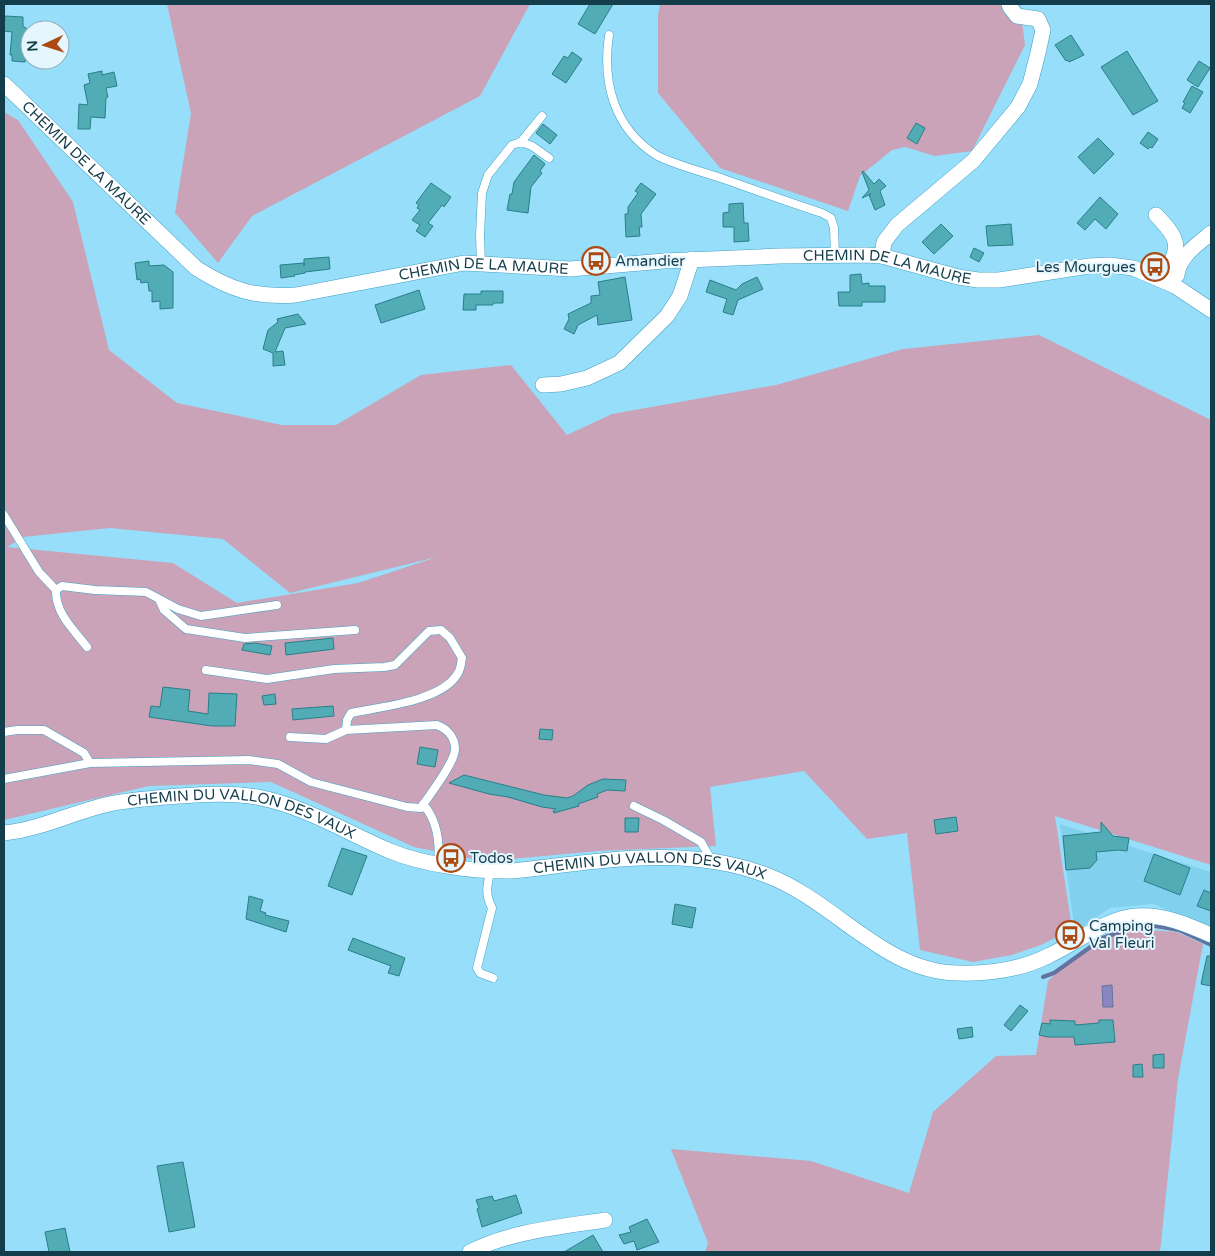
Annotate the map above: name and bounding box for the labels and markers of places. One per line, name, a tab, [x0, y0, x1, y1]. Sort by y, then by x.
bus stop icon: Amandier	[581, 246, 611, 276]
place label: Amandier	[615, 252, 685, 270]
bus stop icon: Les Mourgues	[1140, 252, 1170, 282]
place label: Les Mourgues	[1035, 258, 1136, 276]
bus stop icon: Todos	[436, 843, 466, 873]
place label: Todos	[470, 849, 513, 867]
place label: Camping Val Fleuri	[1089, 917, 1155, 952]
bus stop icon: Camping Val Fleuri	[1055, 920, 1085, 950]

